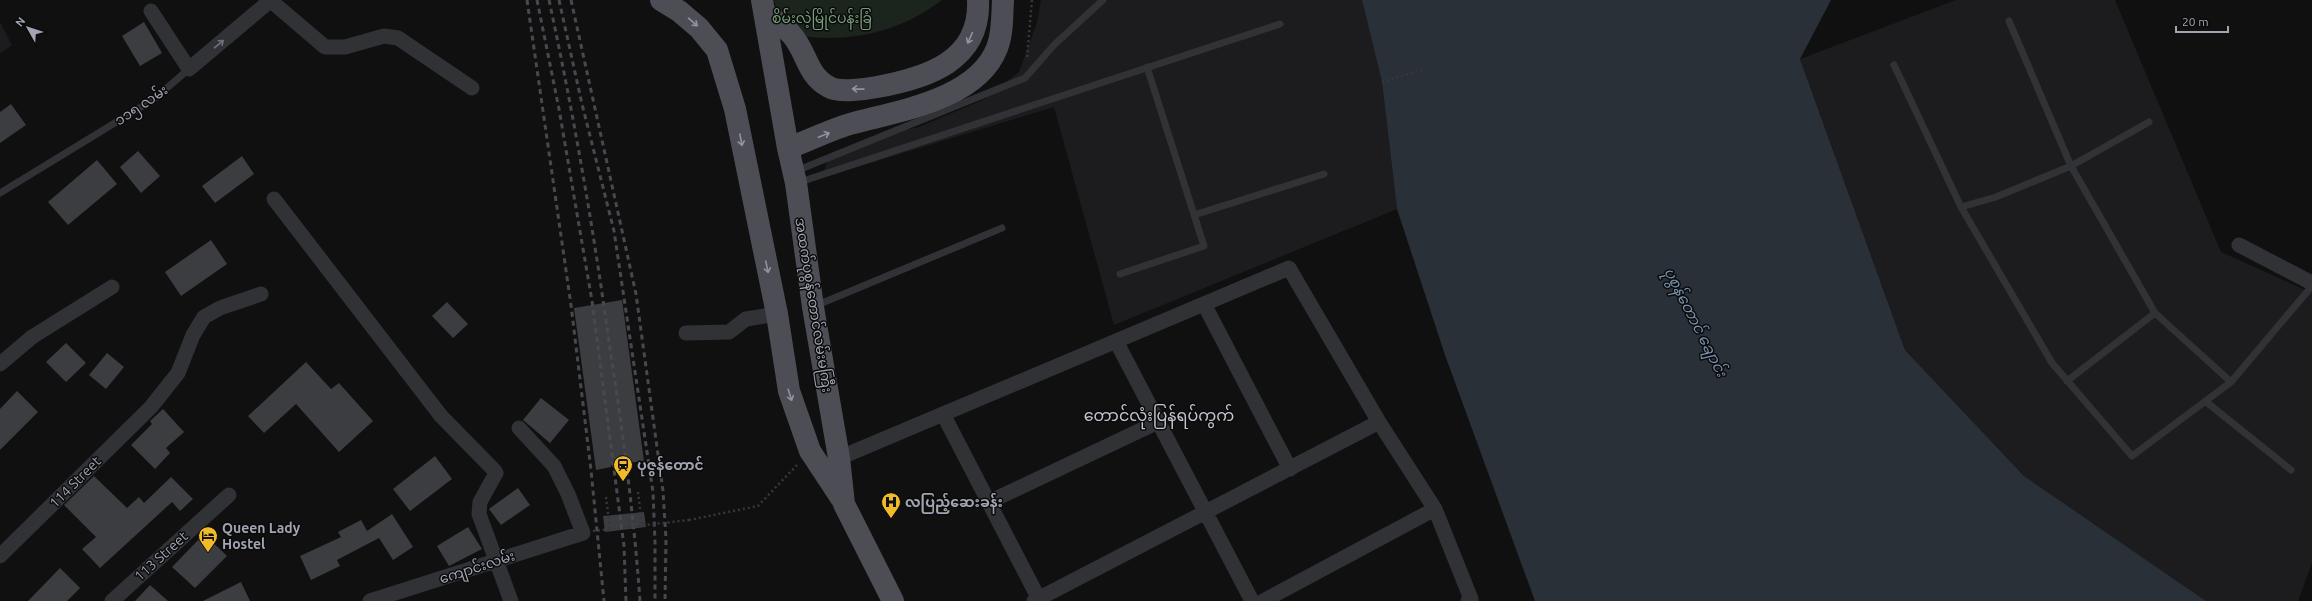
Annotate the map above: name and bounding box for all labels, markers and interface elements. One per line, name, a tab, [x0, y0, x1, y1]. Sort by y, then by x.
north arrow	[8, 8, 48, 48]
park label: စိမ်းလဲ့မြိုင်ပန်းခြံ	[772, 8, 872, 30]
scale bar	[2176, 8, 2228, 34]
text: N	[13, 15, 27, 29]
text: 20 m	[2182, 15, 2209, 28]
one-way arrow	[688, 18, 698, 27]
one-way arrow	[965, 31, 973, 43]
one-way arrow	[213, 40, 224, 49]
street label: ၁၁၅ လမ်း	[110, 80, 173, 132]
one-way arrow	[851, 85, 864, 93]
one-way arrow	[818, 130, 830, 138]
one-way arrow	[737, 133, 745, 146]
street label: အထက်ပုစွန်တောင်လမ်းမကြီး	[788, 216, 838, 394]
one-way arrow	[764, 260, 772, 273]
water label: ပုစွန်တောင် ချောင်း	[1658, 264, 1733, 382]
one-way arrow	[787, 388, 794, 401]
district label: တောင်လုံးပြန်ရပ်ကွက်	[1084, 404, 1234, 430]
street label: 114 Street	[46, 453, 104, 511]
station icon: ပုဇွန်တောင်	[612, 454, 634, 482]
place label: ပုဇွန်တောင်	[637, 455, 704, 477]
hospital icon: လပြည့်ဆေးခန်း	[880, 491, 902, 519]
place label: လပြည့်ဆေးခန်း	[905, 492, 1003, 514]
place label: Queen Lady Hostel	[222, 520, 301, 552]
hotel icon: Queen Lady Hostel	[197, 525, 219, 553]
street label: 113 Street	[131, 528, 191, 584]
street label: ကျောင်းလမ်း	[437, 545, 518, 591]

